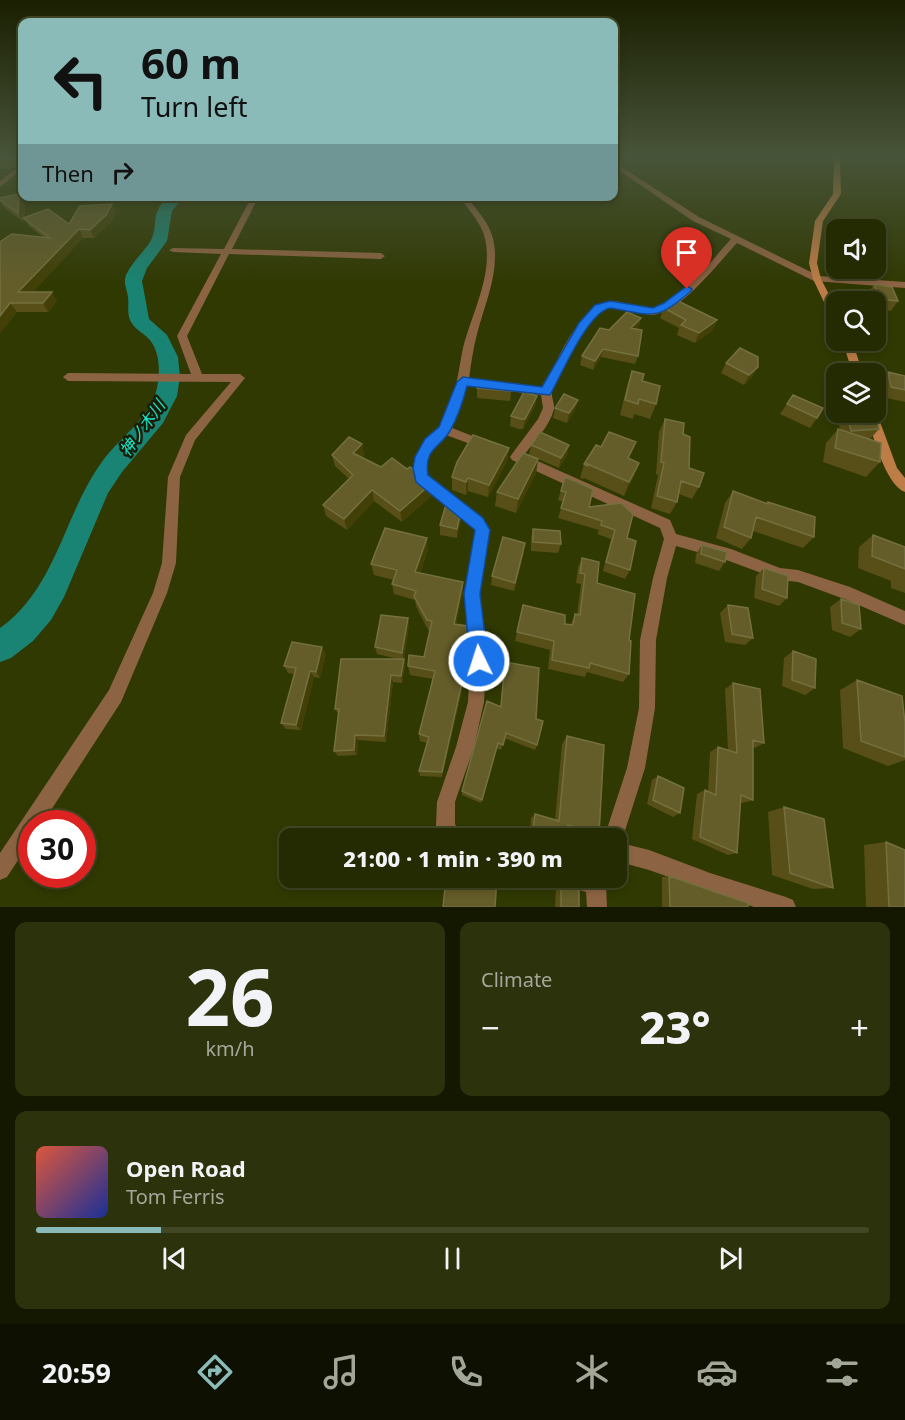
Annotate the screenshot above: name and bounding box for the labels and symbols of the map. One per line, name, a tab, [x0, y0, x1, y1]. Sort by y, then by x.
pin	[661, 227, 712, 289]
water label: 神ノ木川	[114, 394, 171, 460]
position arrow	[447, 629, 511, 693]
speed limit sign: 30	[18, 810, 96, 888]

